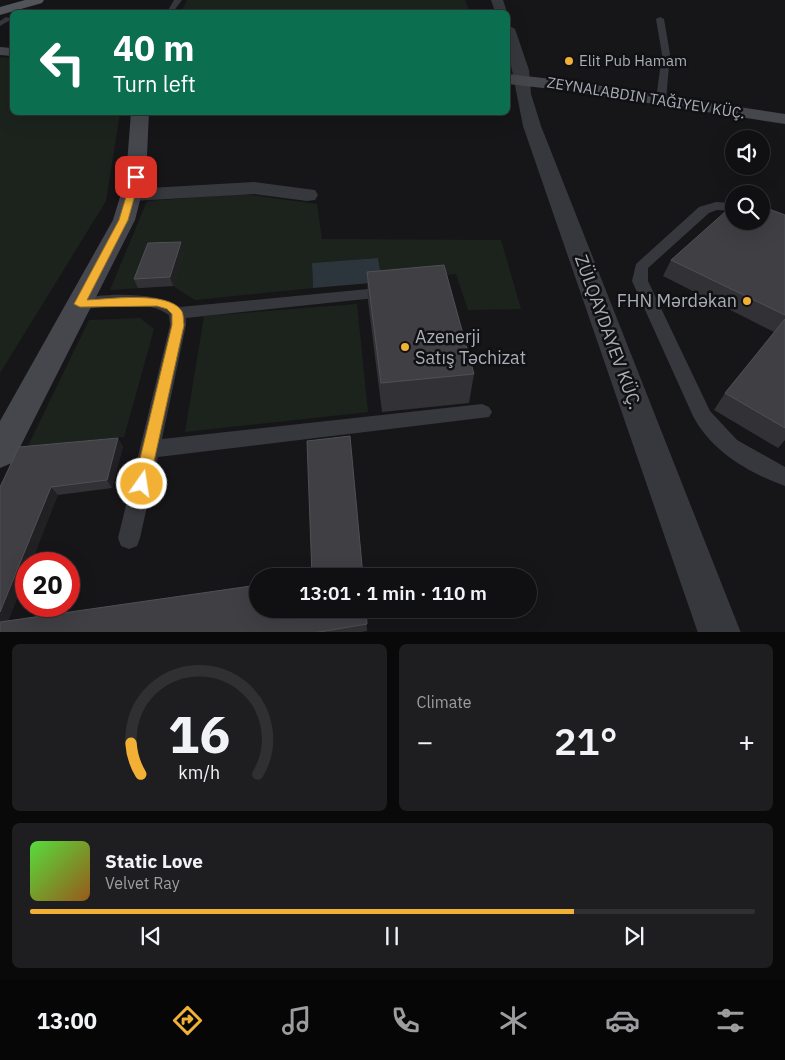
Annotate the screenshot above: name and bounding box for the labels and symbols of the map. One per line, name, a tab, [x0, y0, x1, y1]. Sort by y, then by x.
place label: Elit Pub Hamam	[579, 51, 687, 70]
marker: Elit Pub Hamam	[563, 55, 575, 67]
street label: ZEYNALABDIN TAĞIYEV KÜÇ.	[546, 72, 747, 123]
pin	[115, 156, 157, 198]
street label: ZÜLQAYDAYEV KÜÇ.	[570, 251, 647, 412]
place label: FHN Mərdəkan	[617, 289, 737, 312]
marker: FHN Mərdəkan	[741, 295, 753, 307]
place label: Azenerji Satış Təchizat	[415, 325, 526, 369]
marker: Azenerji Satış Təchizat	[399, 341, 411, 353]
position arrow	[115, 457, 167, 509]
speed limit sign: 20	[15, 552, 80, 617]

